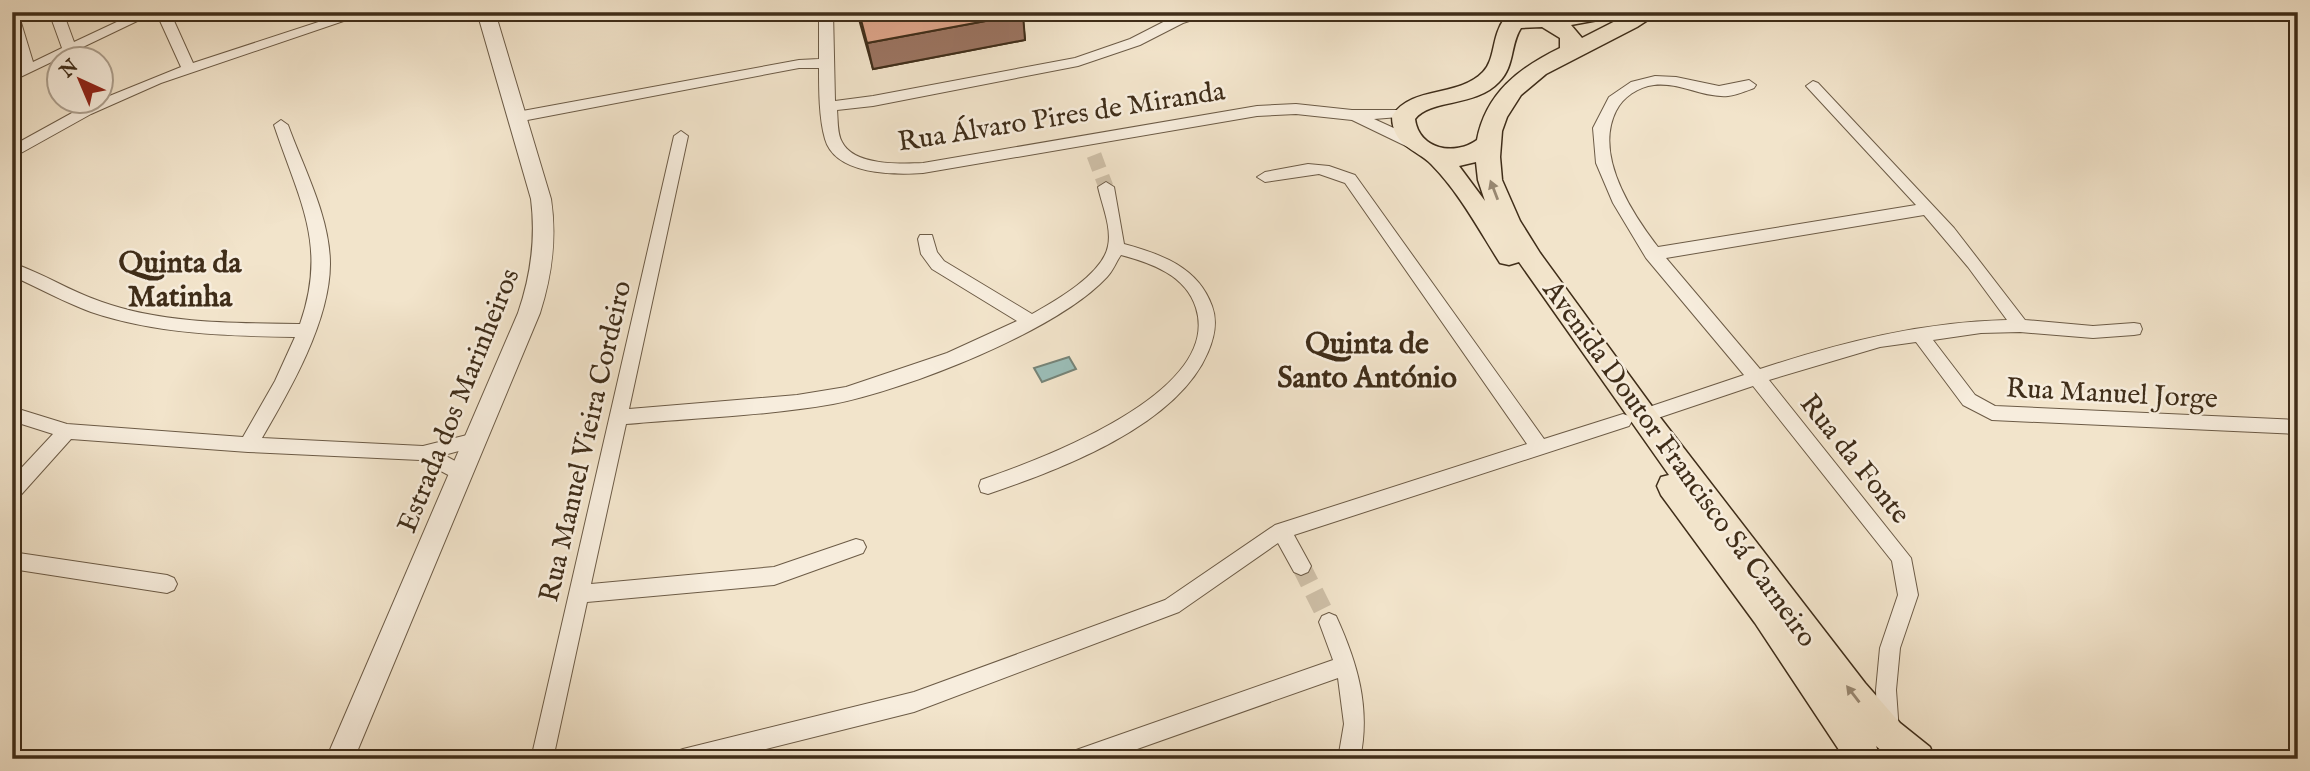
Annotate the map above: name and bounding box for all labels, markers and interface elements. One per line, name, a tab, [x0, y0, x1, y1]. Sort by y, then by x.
north arrow	[46, 46, 116, 116]
text: N	[55, 54, 84, 84]
street label: Rua Álvaro Pires de Miranda	[895, 73, 1228, 161]
one-way arrow	[1488, 179, 1499, 200]
district label: Quinta da Matinha	[119, 245, 242, 317]
street label: Estrada dos Marinheiros	[390, 264, 528, 538]
street label: Avenida Doutor Francisco Sá Carneiro	[1534, 273, 1824, 655]
street label: Rua Manuel Vieira Cordeiro	[532, 278, 640, 606]
district label: Quinta de Santo António	[1277, 326, 1457, 398]
street label: Rua Manuel Jorge	[2005, 371, 2219, 418]
street label: Rua da Fonte	[1791, 388, 1917, 532]
one-way arrow	[1845, 685, 1860, 703]

